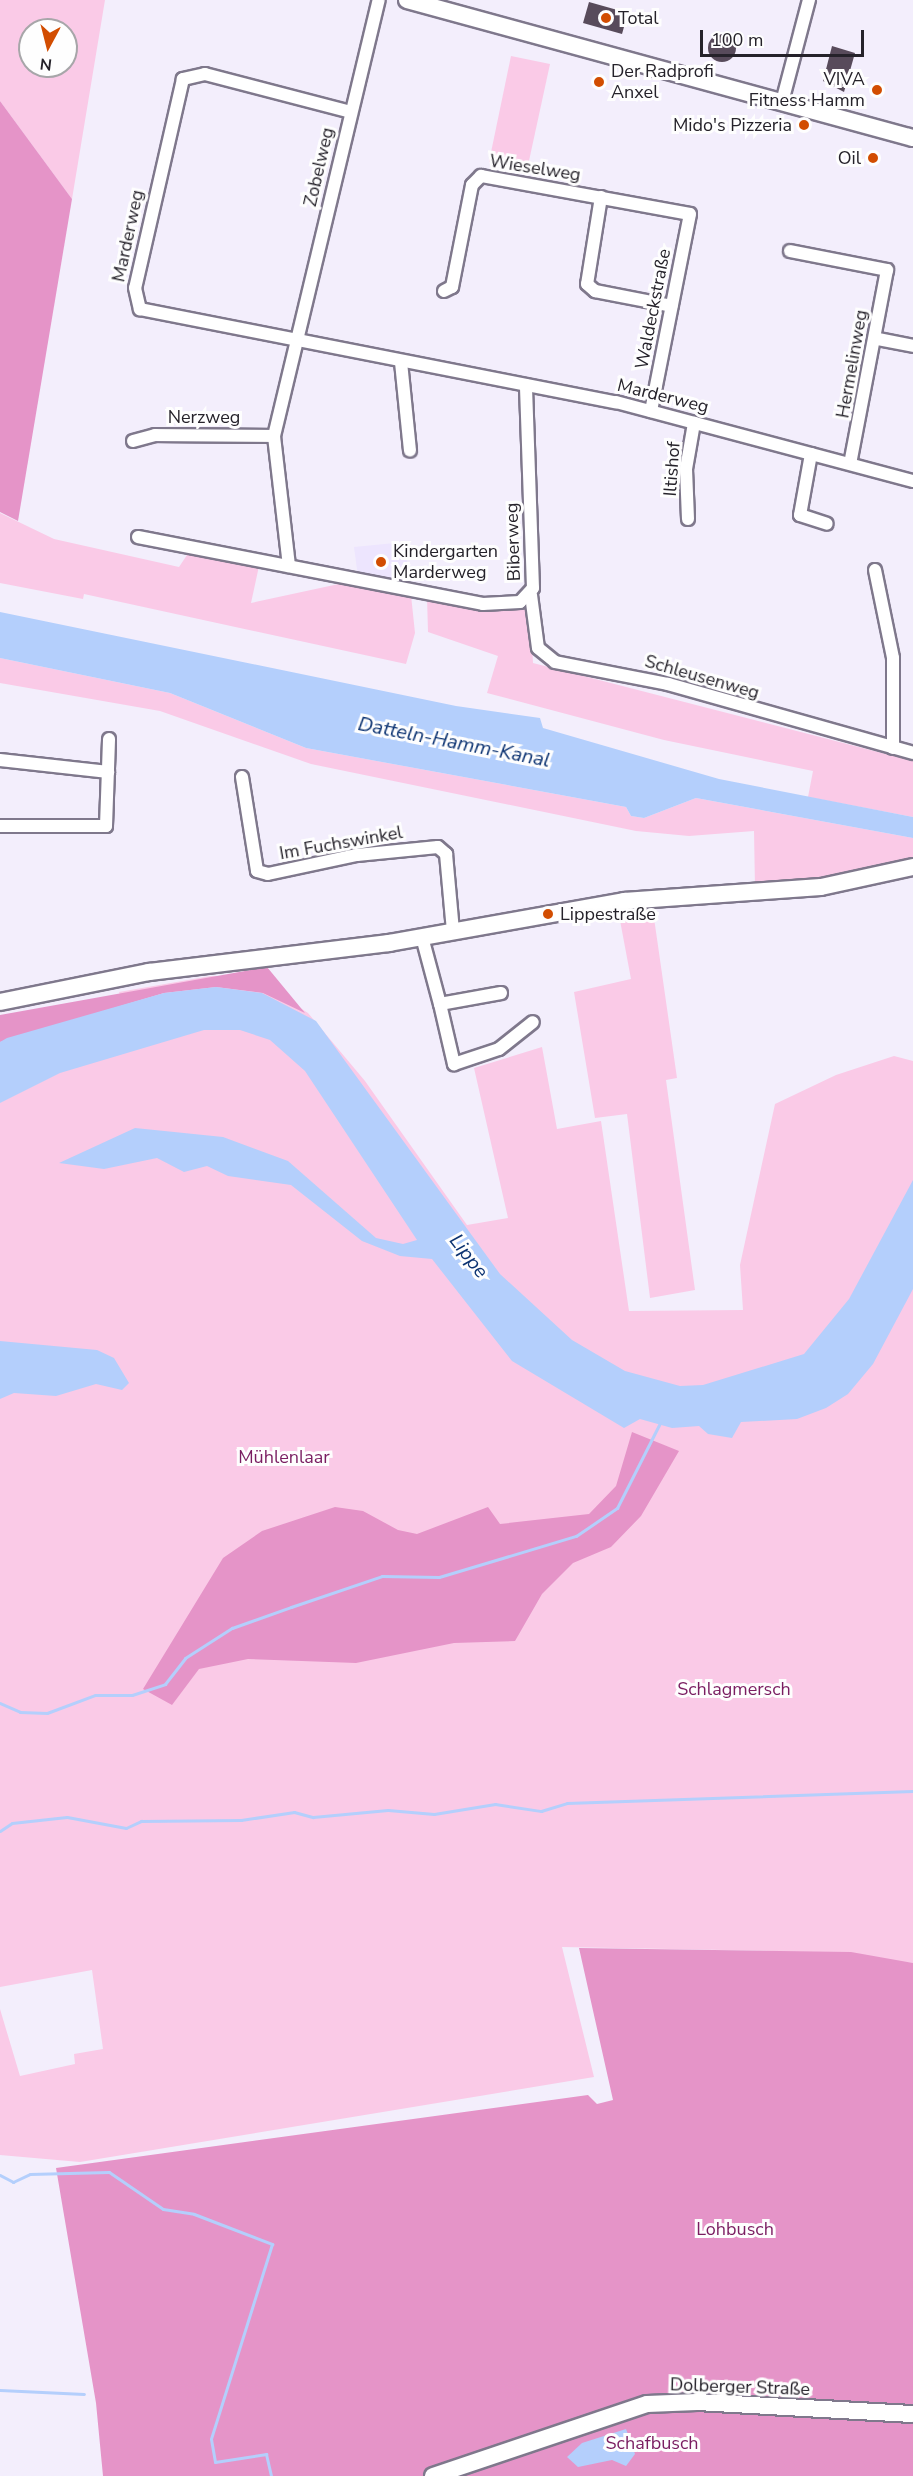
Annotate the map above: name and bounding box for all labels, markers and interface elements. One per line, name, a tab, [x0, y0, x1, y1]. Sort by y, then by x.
place label: Total	[618, 7, 659, 29]
marker: Total	[599, 11, 613, 25]
north arrow	[18, 18, 78, 78]
scale bar	[703, 18, 866, 56]
text: 100 m	[711, 28, 763, 52]
text: N	[39, 52, 53, 76]
place label: Der Radprofi Anxel	[611, 61, 714, 104]
place label: VIVA Fitness Hamm	[749, 69, 865, 112]
marker: Der Radprofi Anxel	[592, 75, 606, 89]
marker: VIVA Fitness Hamm	[870, 83, 884, 97]
place label: Mido's Pizzeria	[673, 114, 792, 136]
marker: Mido's Pizzeria	[797, 118, 811, 132]
street label: Zobelweg	[299, 125, 339, 209]
place label: Oil	[838, 147, 861, 169]
street label: Wieselweg	[488, 150, 582, 186]
marker: Oil	[866, 151, 880, 165]
street label: Marderweg	[108, 188, 148, 284]
street label: Waldeckstraße	[631, 247, 675, 371]
street label: Hermelinweg	[832, 308, 872, 420]
street label: Marderweg	[615, 374, 711, 418]
street label: Nerzweg	[168, 406, 240, 428]
street label: Iltishof	[659, 441, 685, 497]
street label: Biberweg	[501, 502, 525, 582]
place label: Kindergarten Marderweg	[393, 541, 498, 584]
marker: Kindergarten Marderweg	[374, 555, 388, 569]
street label: Schleusenweg	[642, 650, 762, 704]
water label: Datteln-Hamm-Kanal	[356, 712, 552, 772]
street label: Im Fuchswinkel	[278, 822, 404, 864]
place label: Lippestraße	[560, 903, 656, 925]
marker: Lippestraße	[541, 907, 555, 921]
water label: Lippe	[444, 1229, 494, 1283]
park label: Mühlenlaar	[238, 1446, 330, 1468]
park label: Schlagmersch	[677, 1678, 791, 1700]
park label: Lohbusch	[696, 2218, 774, 2240]
street label: Dolberger Straße	[670, 2374, 810, 2400]
park label: Schafbusch	[606, 2432, 698, 2454]

